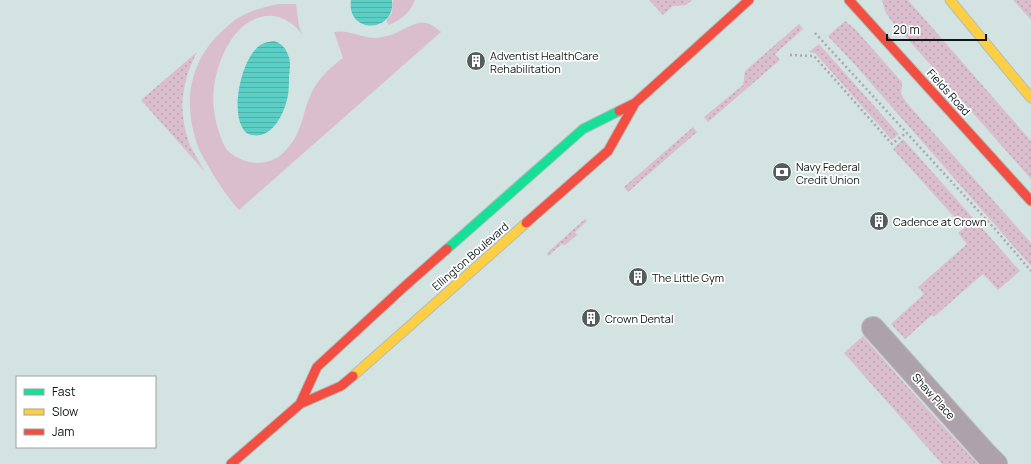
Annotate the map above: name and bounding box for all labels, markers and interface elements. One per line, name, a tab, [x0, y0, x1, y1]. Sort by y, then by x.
scale bar	[887, 16, 986, 42]
text: 20 m	[893, 21, 920, 38]
place label: Adventist HealthCare Rehabilitation	[490, 48, 599, 76]
building icon: Adventist HealthCare Rehabilitation	[465, 50, 487, 72]
street label: Fields Road	[924, 66, 974, 118]
place label: Navy Federal Credit Union	[796, 159, 860, 187]
bank icon: Navy Federal Credit Union	[771, 161, 793, 183]
building icon: Cadence at Crown	[868, 210, 890, 232]
place label: Cadence at Crown	[893, 214, 987, 229]
street label: Ellington Boulevard	[429, 219, 511, 293]
building icon: The Little Gym	[627, 266, 649, 288]
place label: The Little Gym	[652, 270, 724, 285]
building icon: Crown Dental	[580, 307, 602, 329]
place label: Crown Dental	[605, 311, 673, 326]
street label: Shaw Place	[909, 370, 959, 423]
legend	[16, 376, 156, 448]
text: Fast	[52, 383, 76, 400]
text: Slow	[52, 403, 78, 420]
text: Jam	[52, 423, 74, 440]

